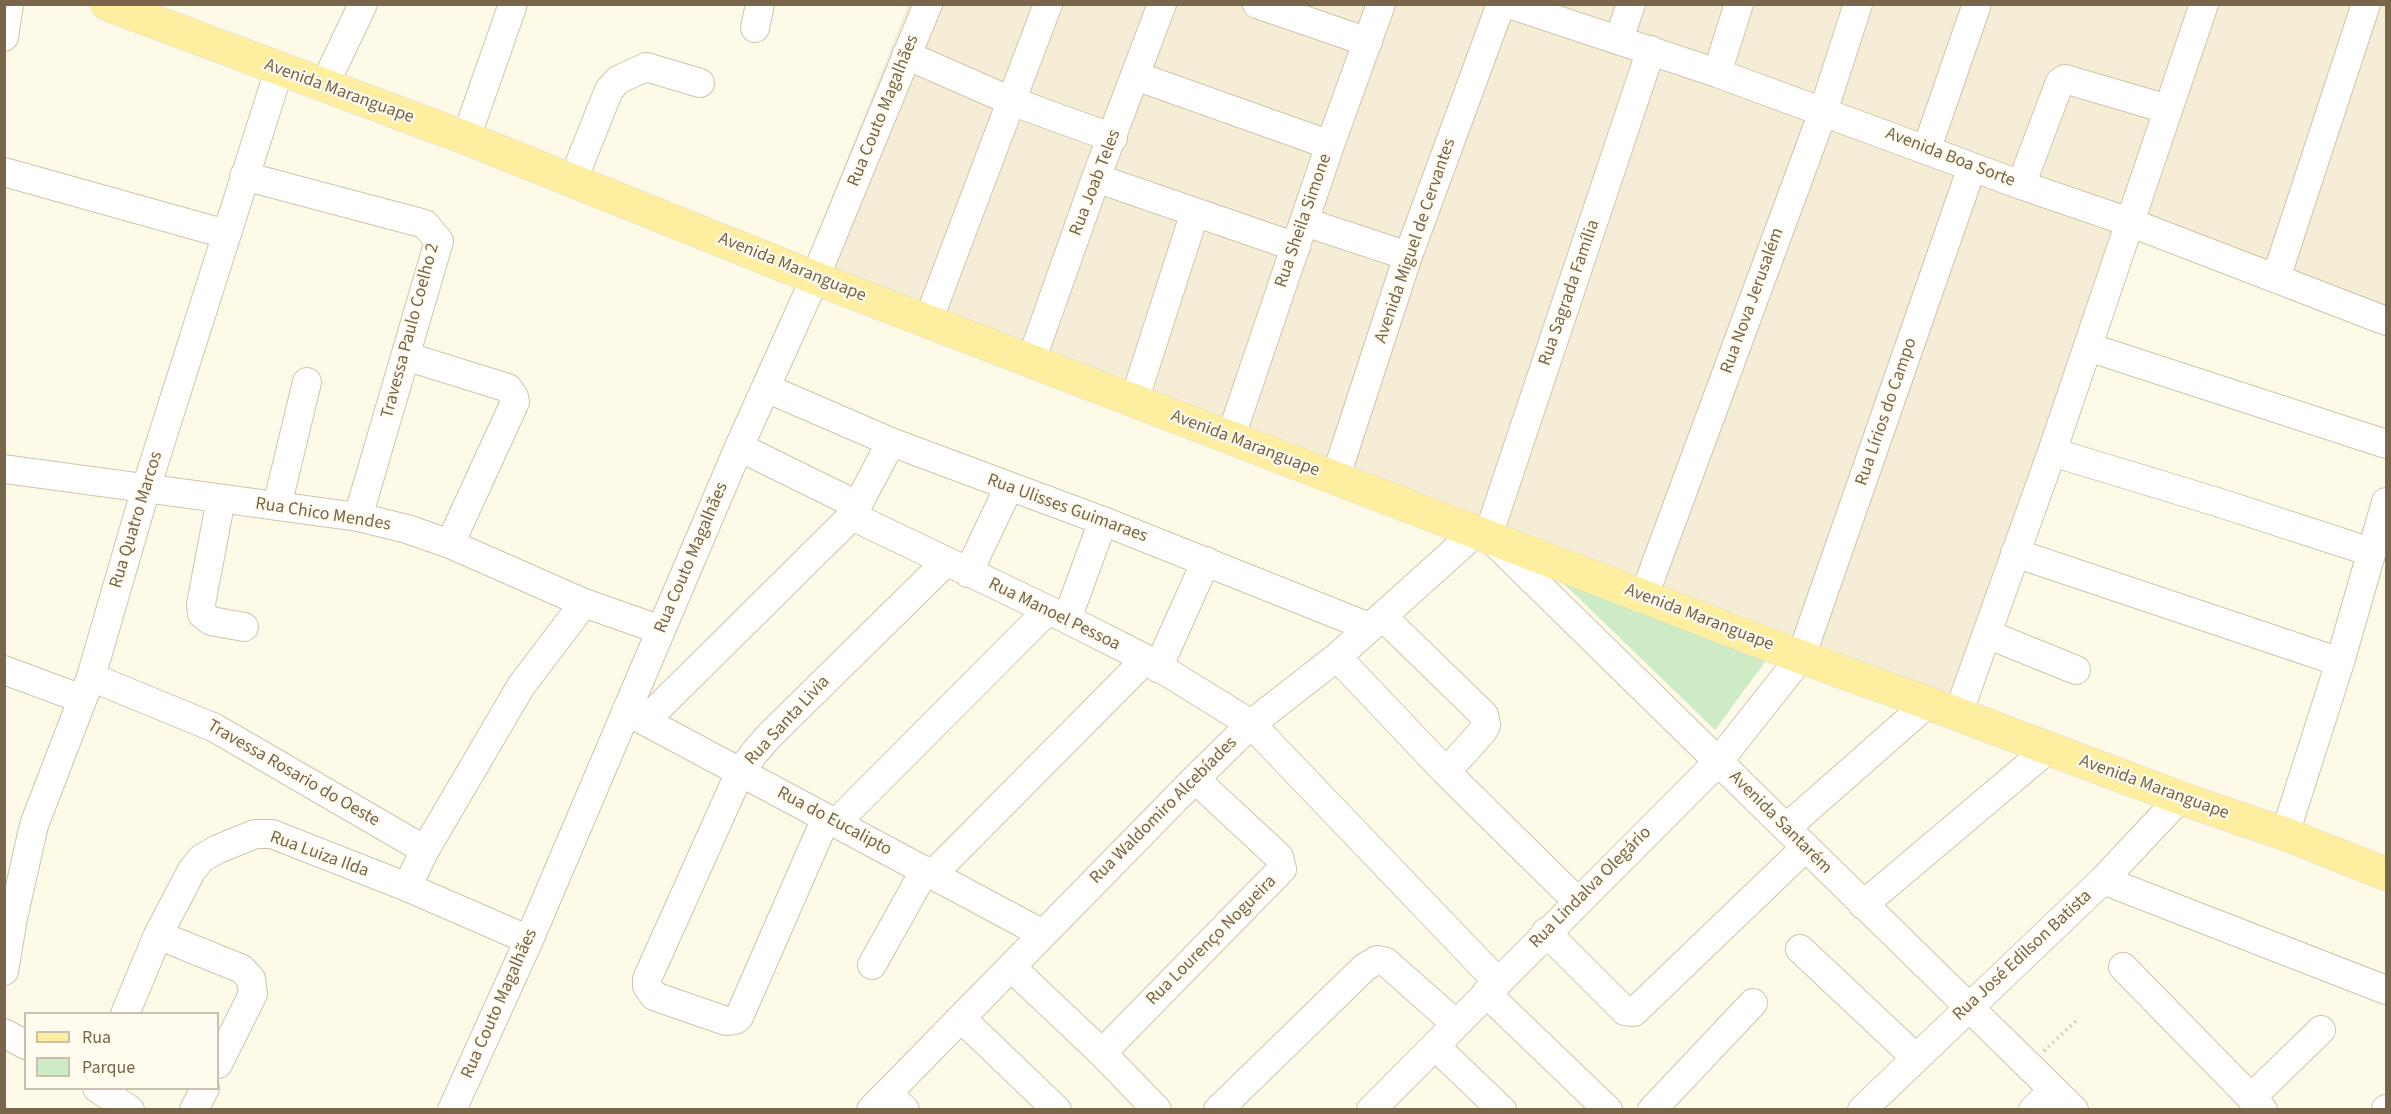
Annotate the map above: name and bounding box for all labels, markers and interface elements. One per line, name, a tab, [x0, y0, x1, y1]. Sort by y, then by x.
street label: Rua Couto Magalhães	[844, 32, 924, 190]
street label: Avenida Maranguape	[261, 55, 417, 129]
street label: Avenida Boa Sorte	[1882, 123, 2018, 193]
street label: Rua Joab Teles	[1066, 127, 1126, 239]
street label: Avenida Miguel de Cervantes	[1371, 136, 1461, 346]
street label: Rua Sheila Simone	[1271, 151, 1337, 291]
street label: Rua Sagrada Família	[1535, 217, 1605, 369]
street label: Rua Nova Jerusalém	[1717, 225, 1789, 377]
street label: Avenida Maranguape	[715, 228, 869, 308]
street label: Travessa Paulo Coelho 2	[377, 241, 445, 421]
street label: Rua Lírios do Campo	[1852, 335, 1922, 489]
street label: Avenida Maranguape	[1168, 406, 1322, 482]
street label: Rua Quatro Marcos	[106, 449, 168, 591]
street label: Rua Ulisses Guimaraes	[984, 470, 1150, 548]
street label: Rua Couto Magalhães	[650, 479, 734, 637]
street label: Rua Chico Mendes	[254, 494, 392, 536]
street label: Rua Manoel Pessoa	[985, 574, 1123, 656]
street label: Avenida Maranguape	[1622, 580, 1776, 656]
street label: Rua Santa Livia	[741, 672, 835, 770]
street label: Travessa Rosario do Oeste	[203, 716, 383, 832]
street label: Rua Waldomiro Alcebíades	[1086, 733, 1242, 889]
street label: Avenida Maranguape	[2076, 751, 2232, 825]
street label: Avenida Santarém	[1724, 767, 1836, 879]
street label: Rua do Eucalipto	[773, 783, 895, 861]
street label: Rua Lindalva Olegário	[1525, 822, 1657, 954]
street label: Rua Luiza Ilda	[267, 827, 371, 883]
street label: Rua Lourenço Nogueira	[1142, 871, 1282, 1011]
street label: Rua José Edilson Batista	[1949, 886, 2097, 1026]
street label: Rua Couto Magalhães	[457, 926, 543, 1082]
legend	[24, 1012, 219, 1090]
text: Rua	[82, 1025, 111, 1050]
text: Parque	[82, 1055, 135, 1080]

